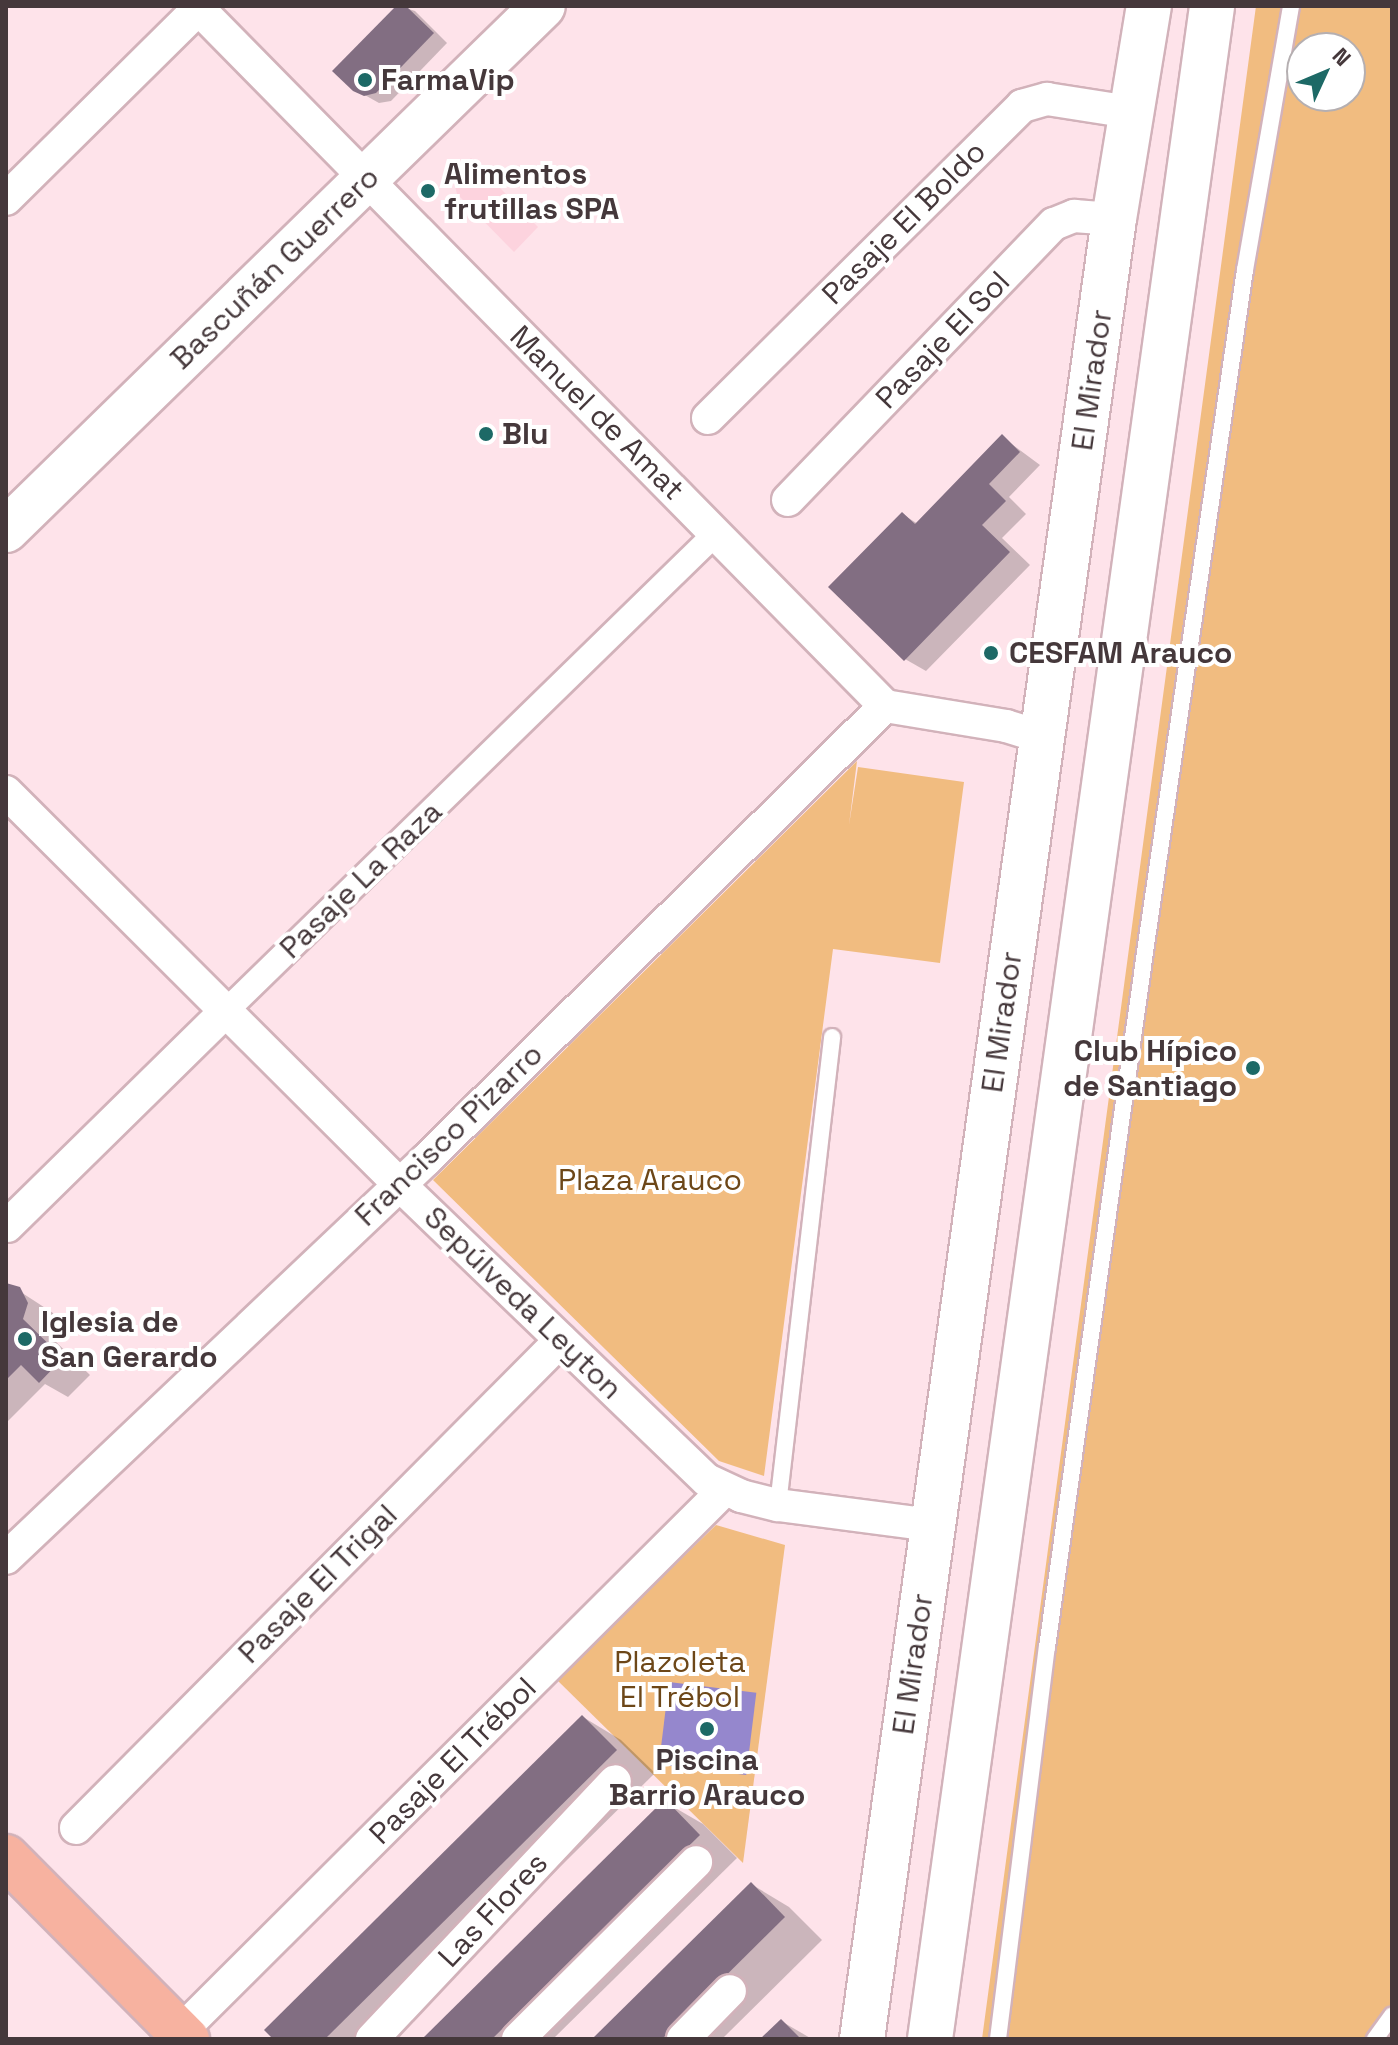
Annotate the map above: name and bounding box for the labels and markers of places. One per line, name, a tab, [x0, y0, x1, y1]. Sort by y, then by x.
place label: FarmaVip	[381, 62, 515, 98]
marker: FarmaVip	[356, 71, 374, 89]
place label: Alimentos frutillas SPA	[444, 156, 619, 226]
marker: Alimentos frutillas SPA	[419, 182, 437, 200]
place label: Blu	[502, 416, 548, 452]
marker: Blu	[477, 425, 495, 443]
place label: CESFAM Arauco	[1009, 635, 1233, 671]
marker: CESFAM Arauco	[980, 642, 1002, 664]
place label: Club Hípico de Santiago	[1063, 1033, 1237, 1104]
marker: Club Hípico de Santiago	[1244, 1059, 1262, 1077]
place label: Iglesia de San Gerardo	[41, 1304, 217, 1374]
marker: Iglesia de San Gerardo	[16, 1330, 34, 1348]
marker: Piscina Barrio Arauco	[698, 1720, 716, 1738]
place label: Piscina Barrio Arauco	[609, 1742, 805, 1812]

